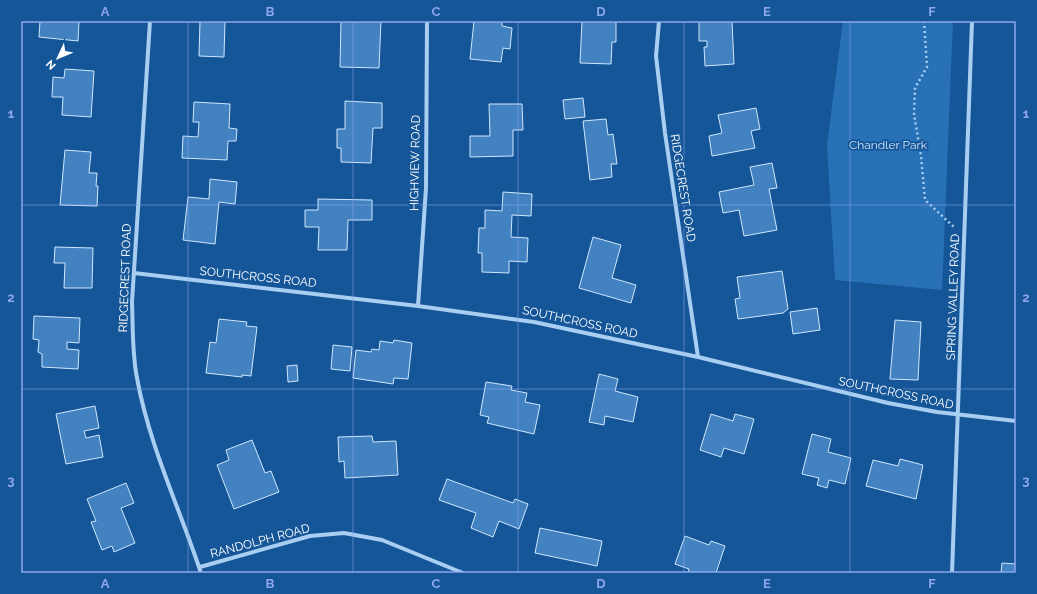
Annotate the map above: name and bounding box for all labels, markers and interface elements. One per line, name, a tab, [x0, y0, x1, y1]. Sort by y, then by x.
text: A	[101, 4, 110, 19]
text: B	[266, 4, 275, 19]
text: C	[432, 4, 441, 19]
text: D	[596, 4, 606, 19]
text: E	[763, 4, 771, 19]
text: F	[928, 4, 936, 19]
north arrow	[38, 38, 78, 78]
text: N	[44, 57, 59, 72]
text: 1	[8, 106, 15, 121]
text: 1	[1023, 106, 1030, 121]
street label: HIGHVIEW ROAD	[407, 114, 423, 211]
street label: RIDGECREST ROAD	[668, 133, 699, 243]
park label: Chandler Park	[849, 138, 928, 152]
street label: RIDGECREST ROAD	[116, 223, 134, 333]
street label: SPRING VALLEY ROAD	[944, 233, 962, 361]
street label: SOUTHCROSS ROAD	[199, 264, 318, 290]
text: 2	[7, 290, 15, 305]
text: 2	[1022, 290, 1030, 305]
street label: SOUTHCROSS ROAD	[521, 303, 639, 341]
street label: SOUTHCROSS ROAD	[837, 374, 955, 412]
text: 3	[7, 473, 15, 488]
text: 3	[1022, 473, 1030, 488]
street label: RANDOLPH ROAD	[209, 521, 312, 561]
text: A	[101, 576, 110, 591]
text: B	[266, 576, 275, 591]
text: C	[432, 576, 441, 591]
text: D	[596, 576, 606, 591]
text: E	[763, 576, 771, 591]
text: F	[928, 576, 936, 591]

